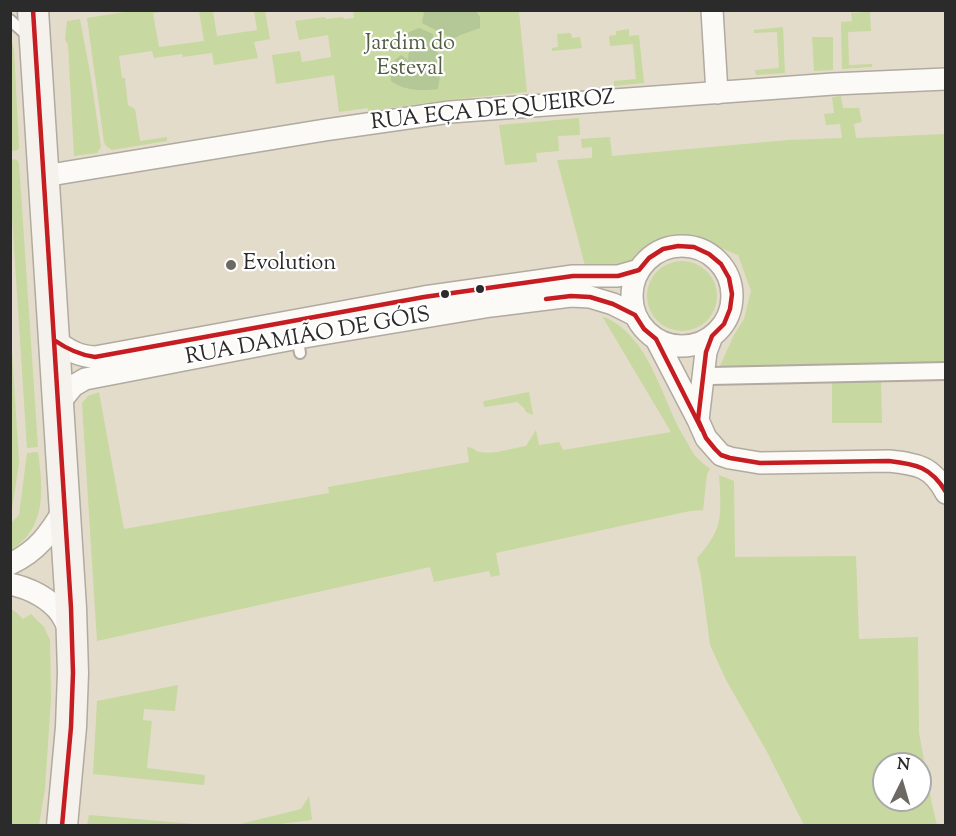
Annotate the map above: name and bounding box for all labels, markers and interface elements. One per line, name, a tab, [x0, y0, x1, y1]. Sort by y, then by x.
park label: Jardim do Esteval	[365, 32, 455, 84]
street label: RUA EÇA DE QUEIROZ	[370, 86, 616, 138]
place label: Evolution	[243, 252, 336, 278]
marker: Evolution	[224, 258, 238, 272]
unlabelled marker	[474, 283, 486, 295]
unlabelled marker	[439, 288, 451, 300]
street label: RUA DAMIÃO DE GÓIS	[184, 303, 432, 373]
north arrow	[872, 752, 932, 812]
text: N	[896, 754, 911, 778]

